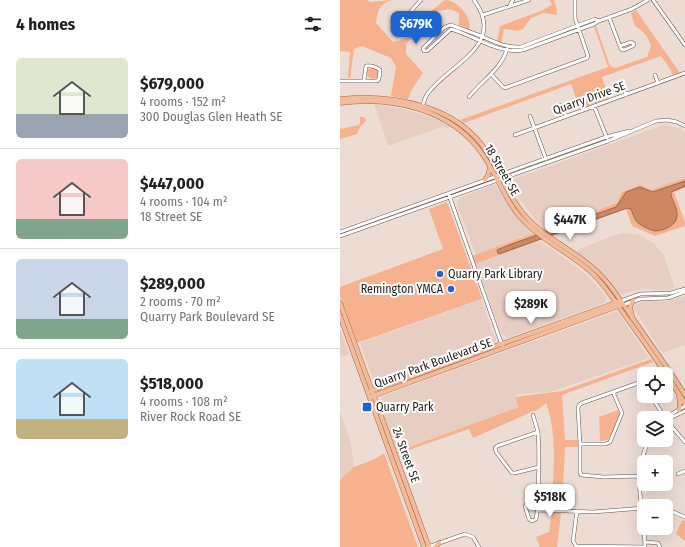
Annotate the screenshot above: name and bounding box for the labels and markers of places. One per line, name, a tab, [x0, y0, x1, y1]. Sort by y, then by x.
pin: $679K	[388, 11, 444, 45]
pin: $447K	[542, 207, 598, 241]
place label: Quarry Park Library	[448, 267, 543, 281]
marker: Quarry Park Library	[435, 269, 445, 279]
place label: Remington YMCA	[361, 282, 444, 296]
marker: Remington YMCA	[446, 284, 456, 294]
pin: $289K	[503, 291, 559, 325]
place label: Quarry Park	[376, 400, 434, 414]
marker: Quarry Park	[361, 401, 373, 413]
pin: $518K	[522, 484, 578, 518]

